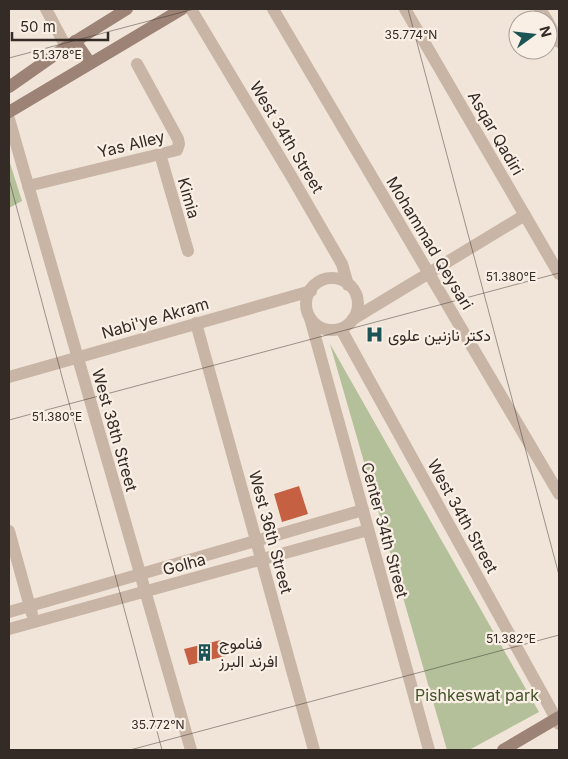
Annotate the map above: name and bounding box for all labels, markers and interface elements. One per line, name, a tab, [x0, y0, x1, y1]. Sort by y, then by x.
scale bar	[12, 10, 109, 42]
north arrow	[508, 10, 558, 60]
text: 50 m	[20, 17, 56, 36]
text: N	[536, 24, 556, 39]
text: 35.774°N	[385, 27, 437, 42]
text: 51.378°E	[32, 47, 82, 62]
street label: West 34th Street	[246, 77, 328, 197]
street label: Asqar Qadiri	[464, 87, 528, 179]
street label: Yas Alley	[95, 126, 167, 162]
street label: Mohammad Qeysari	[382, 173, 478, 313]
street label: Kimia	[174, 175, 204, 221]
text: 51.380°E	[486, 269, 536, 284]
street label: Nabi'ye Akram	[99, 293, 211, 343]
hospital icon: دکتر نازنین علوی	[364, 325, 384, 345]
place label: دکتر نازنین علوی	[388, 325, 491, 346]
street label: West 38th Street	[88, 366, 142, 494]
text: 51.380°E	[32, 409, 82, 424]
street label: West 34th Street	[423, 456, 503, 576]
street label: Center 34th Street	[357, 460, 413, 600]
street label: West 36th Street	[245, 468, 297, 596]
street label: Golha	[160, 549, 208, 579]
text: 51.382°E	[486, 631, 536, 646]
place label: فناموج افرند البرز	[218, 633, 278, 672]
building icon: فناموج افرند البرز	[195, 642, 215, 662]
park label: Pishkeswat park	[415, 685, 539, 705]
text: 35.772°N	[131, 717, 185, 732]

